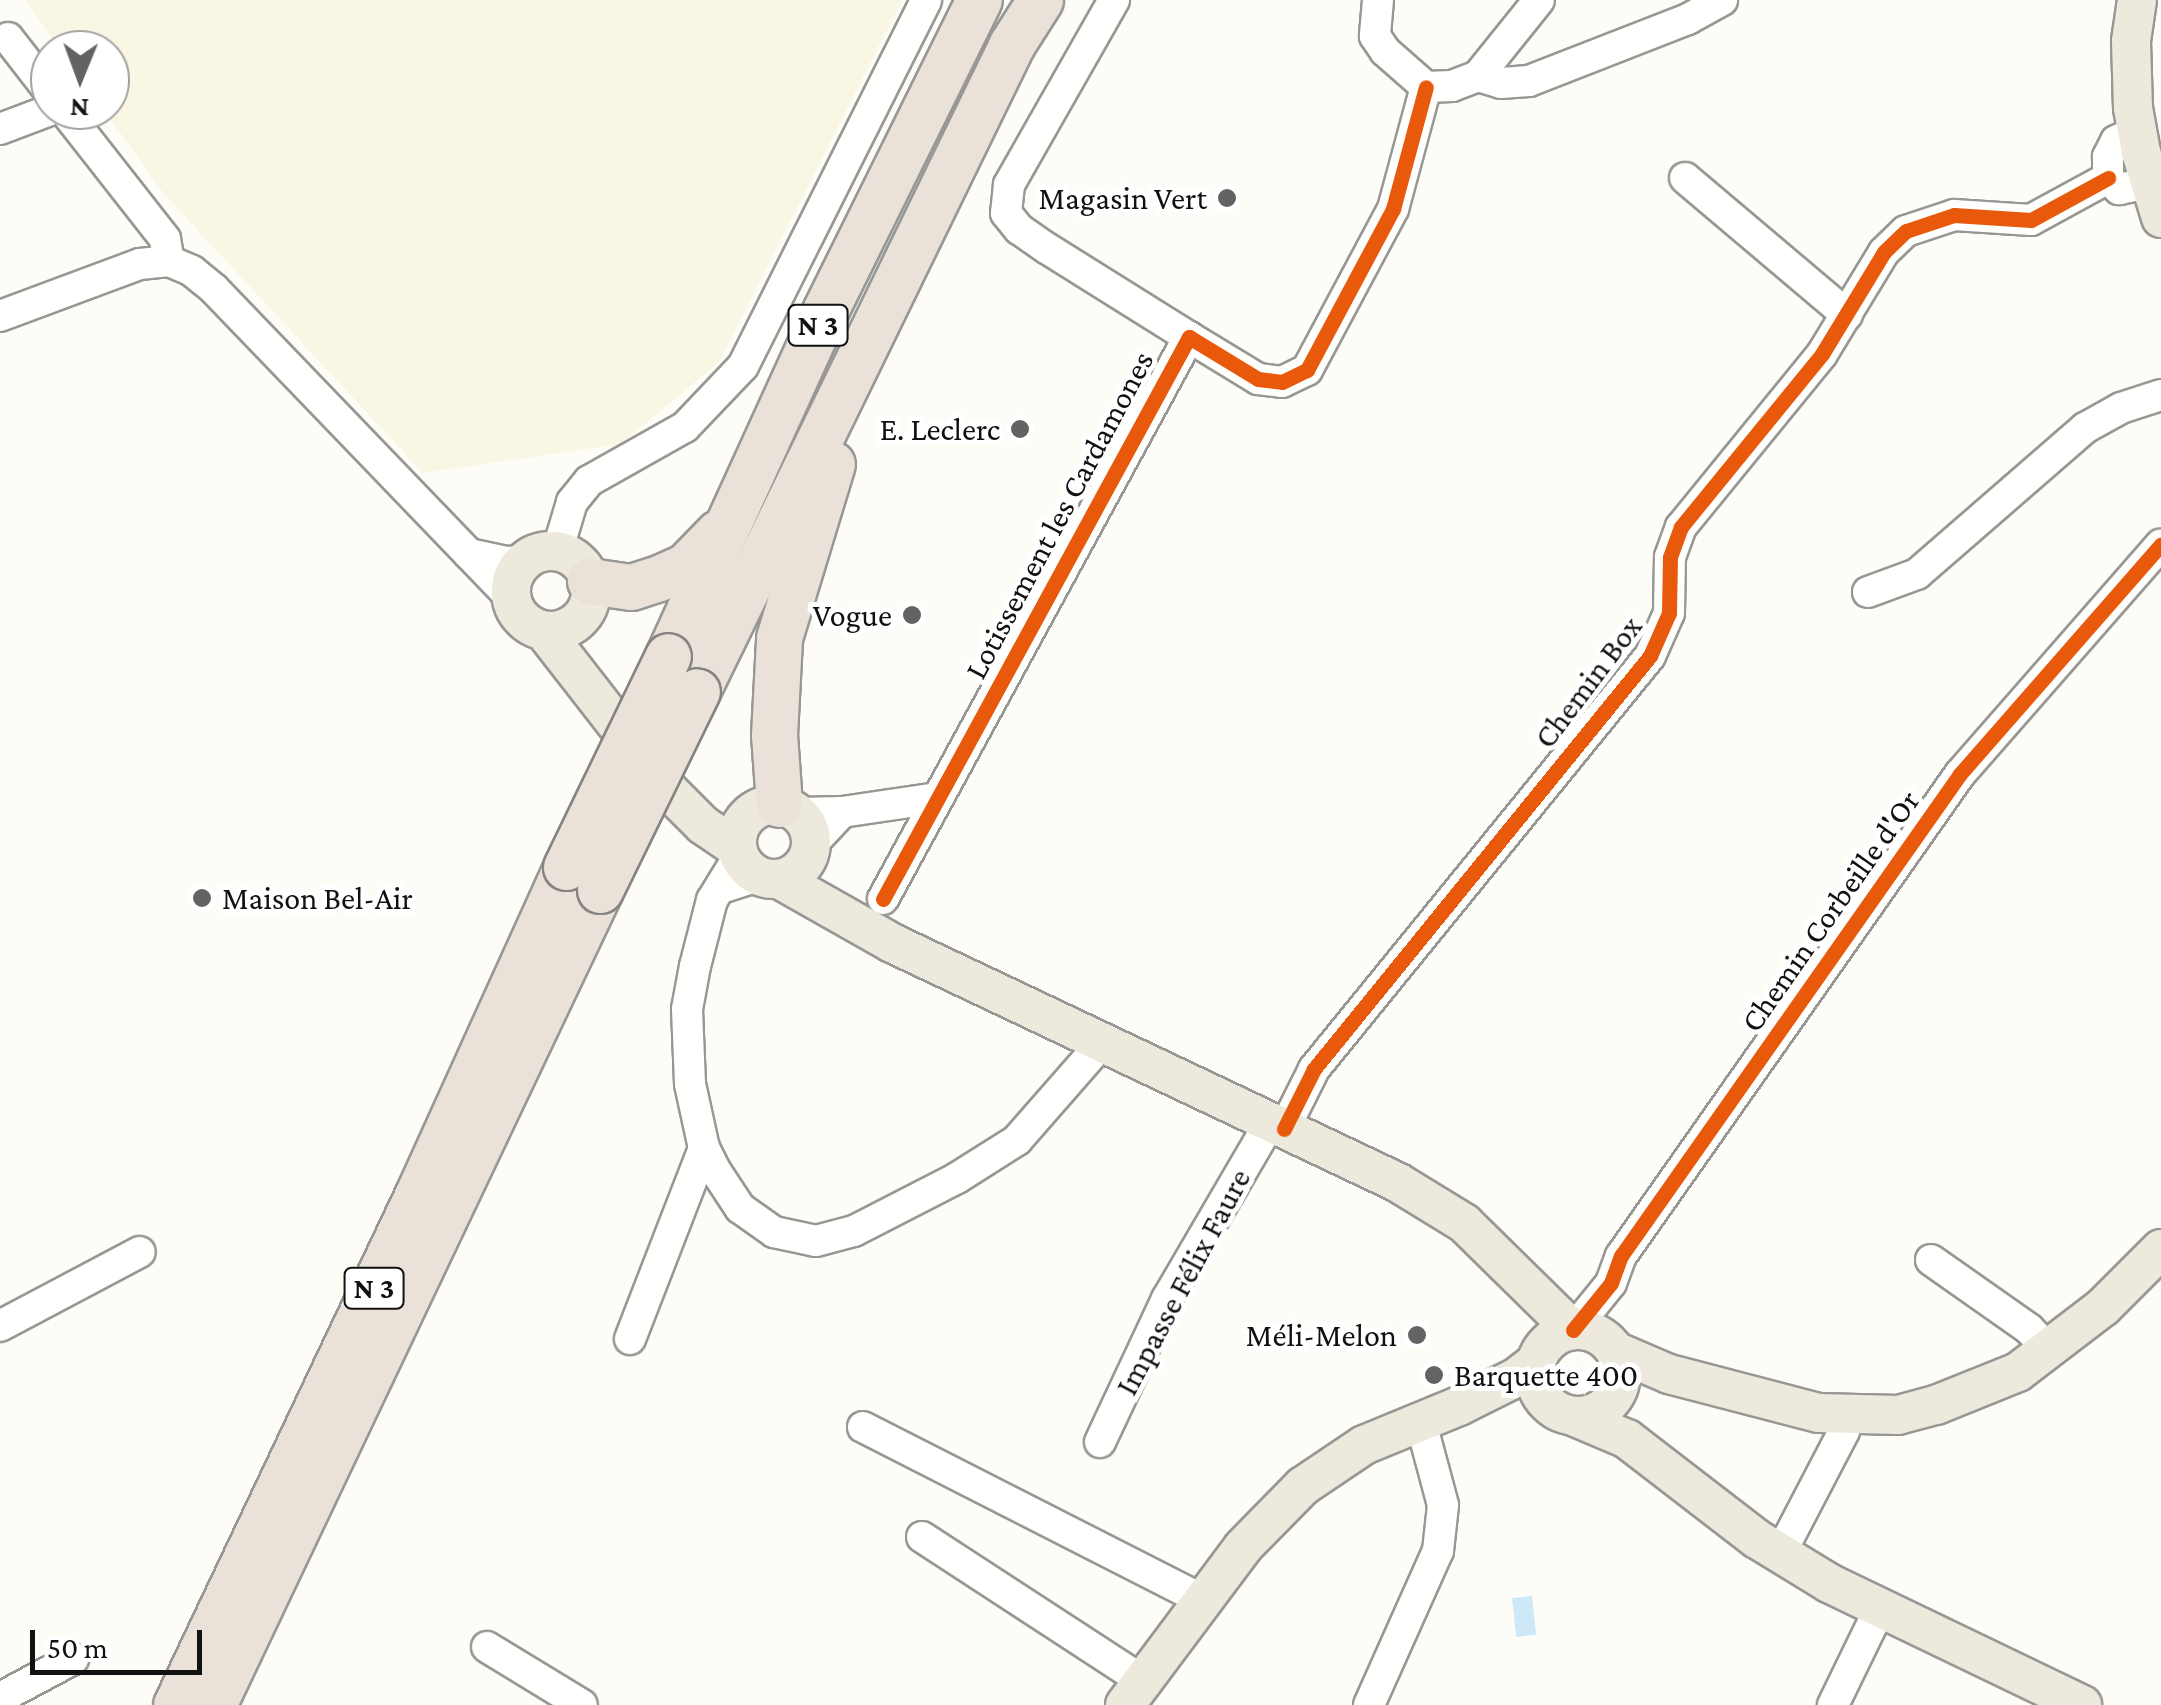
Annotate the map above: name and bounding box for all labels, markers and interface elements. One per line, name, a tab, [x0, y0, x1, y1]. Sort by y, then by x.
north arrow	[30, 30, 130, 130]
text: N	[70, 93, 89, 124]
place label: Magasin Vert	[1038, 179, 1207, 217]
marker: Magasin Vert	[1216, 187, 1238, 209]
road number: N 3	[786, 300, 850, 350]
street label: Lotissement les Cardamones	[956, 344, 1162, 686]
place label: E. Leclerc	[880, 410, 1000, 448]
marker: E. Leclerc	[1009, 418, 1031, 440]
place label: Vogue	[813, 596, 892, 634]
marker: Vogue	[901, 604, 923, 626]
street label: Chemin Box	[1526, 608, 1650, 756]
street label: Chemin Corbeille d'Or	[1732, 783, 1928, 1039]
place label: Maison Bel-Air	[222, 879, 413, 917]
marker: Maison Bel-Air	[191, 887, 213, 909]
street label: Impasse Félix Faure	[1107, 1162, 1259, 1402]
road number: N 3	[342, 1263, 406, 1313]
place label: Méli-Melon	[1246, 1316, 1397, 1354]
marker: Méli-Melon	[1406, 1324, 1428, 1346]
place label: Barquette 400	[1454, 1356, 1638, 1394]
marker: Barquette 400	[1423, 1364, 1445, 1386]
scale bar	[35, 1610, 208, 1672]
text: 50 m	[47, 1631, 108, 1664]

